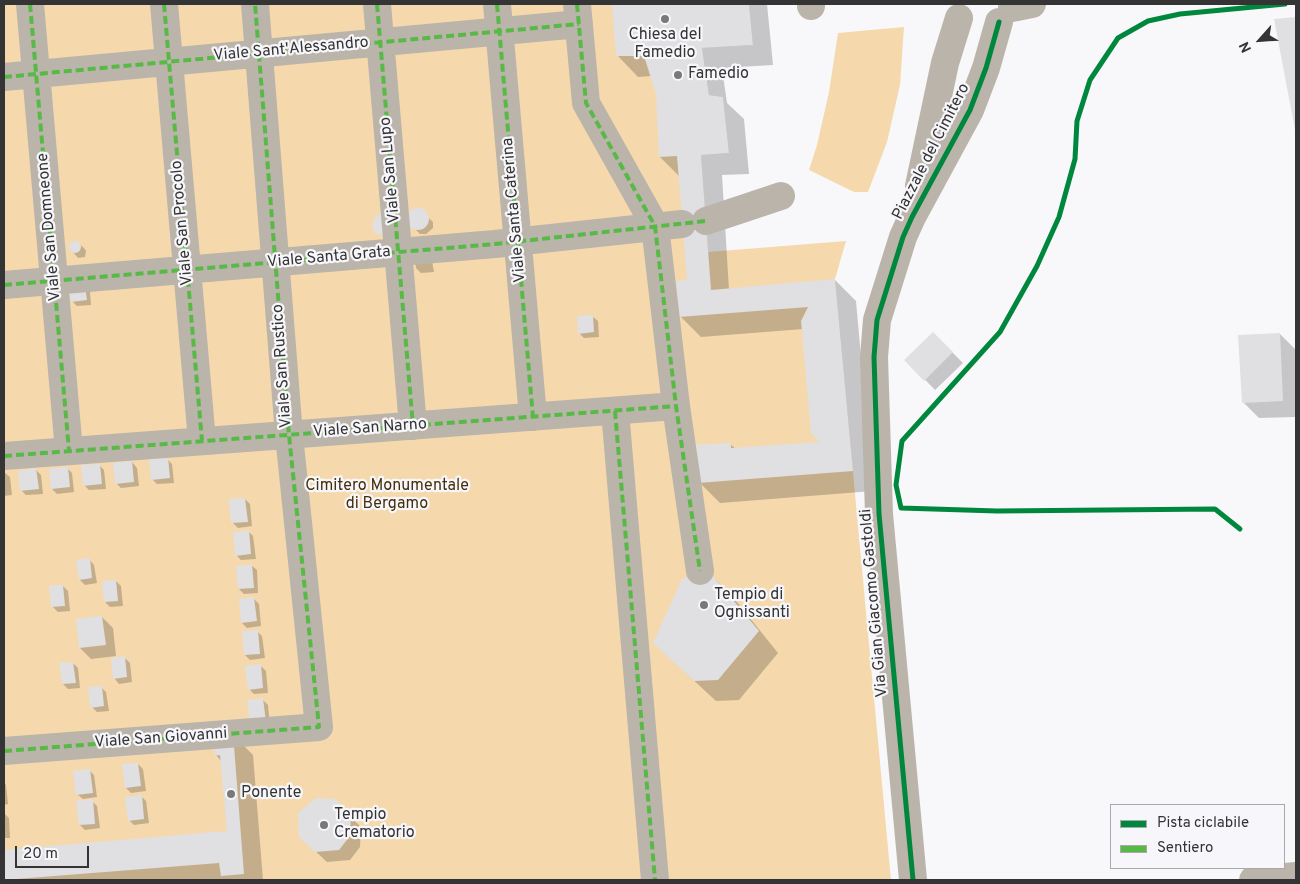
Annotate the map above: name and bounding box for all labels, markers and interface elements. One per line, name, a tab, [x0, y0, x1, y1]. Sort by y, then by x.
marker: Chiesa del Famedio	[659, 13, 671, 25]
north arrow	[1235, 15, 1285, 65]
place label: Chiesa del Famedio	[628, 26, 702, 64]
street label: Viale Sant'Alessandro	[213, 34, 369, 66]
text: N	[1236, 39, 1256, 55]
place label: Famedio	[688, 65, 749, 85]
marker: Famedio	[672, 69, 684, 81]
street label: Piazzale del Cimitero	[889, 81, 975, 223]
street label: Viale San Lupo	[377, 116, 405, 224]
street label: Viale Santa Caterina	[499, 137, 531, 283]
street label: Viale San Domneone	[34, 152, 66, 302]
street label: Viale San Procolo	[168, 160, 198, 286]
street label: Viale Santa Grata	[266, 243, 392, 273]
street label: Viale San Rustico	[269, 303, 297, 429]
street label: Viale San Narno	[312, 415, 428, 443]
park label: Cimitero Monumentale di Bergamo	[305, 477, 469, 515]
street label: Via Gian Giacomo Gastoldi	[857, 508, 893, 698]
place label: Tempio di Ognissanti	[714, 586, 790, 624]
marker: Tempio di Ognissanti	[698, 599, 710, 611]
street label: Viale San Giovanni	[94, 725, 228, 753]
place label: Ponente	[241, 784, 301, 804]
marker: Ponente	[225, 788, 237, 800]
legend	[1110, 804, 1285, 869]
place label: Tempio Crematorio	[334, 806, 415, 844]
text: Pista ciclabile	[1157, 814, 1249, 833]
marker: Tempio Crematorio	[318, 819, 330, 831]
scale bar	[18, 836, 91, 868]
text: Sentiero	[1157, 839, 1213, 858]
text: 20 m	[23, 845, 58, 864]

